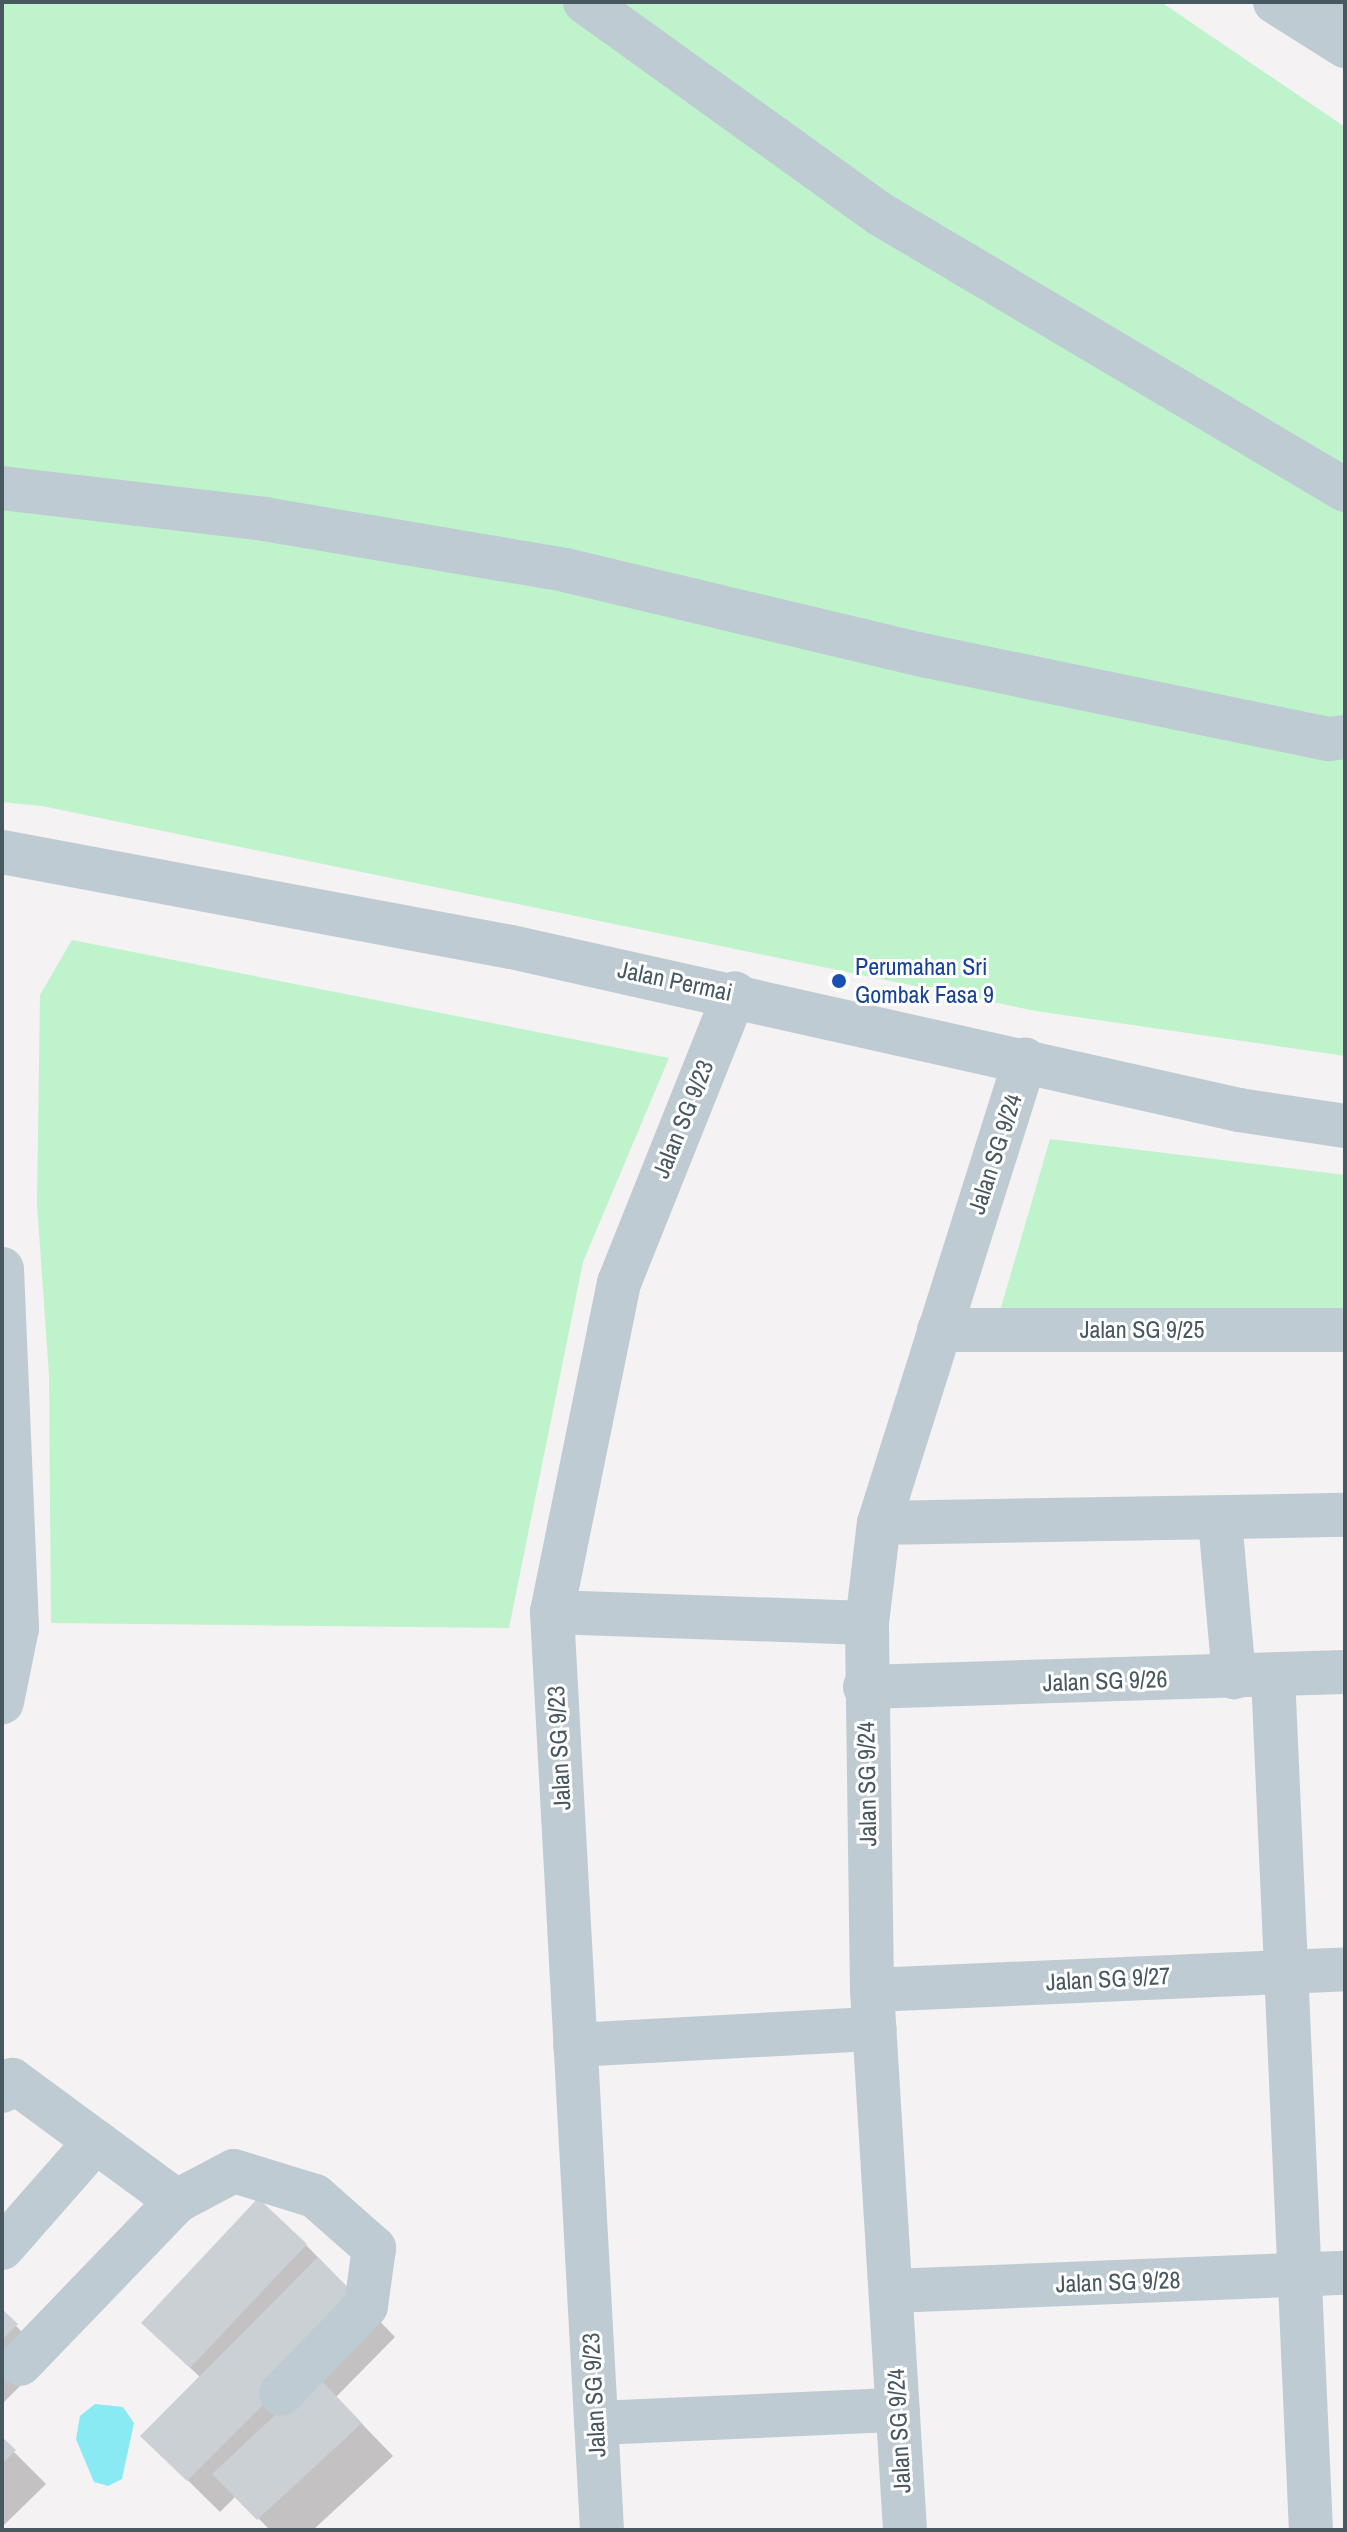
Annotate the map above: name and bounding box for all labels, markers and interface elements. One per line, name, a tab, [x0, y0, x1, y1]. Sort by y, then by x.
place label: Perumahan Sri Gombak Fasa 9	[855, 953, 994, 1009]
street label: Jalan Permai	[615, 955, 735, 1007]
marker: Perumahan Sri Gombak Fasa 9	[830, 972, 848, 990]
street label: Jalan SG 9/23	[646, 1056, 720, 1182]
street label: Jalan SG 9/24	[962, 1090, 1028, 1218]
street label: Jalan SG 9/25	[1080, 1316, 1204, 1344]
street label: Jalan SG 9/26	[1042, 1664, 1168, 1698]
street label: Jalan SG 9/23	[541, 1685, 577, 1811]
street label: Jalan SG 9/24	[852, 1721, 882, 1847]
street label: Jalan SG 9/27	[1045, 1961, 1171, 1997]
street label: Jalan SG 9/28	[1055, 2265, 1181, 2299]
street label: Jalan SG 9/23	[576, 2332, 612, 2458]
street label: Jalan SG 9/24	[881, 2368, 917, 2494]

